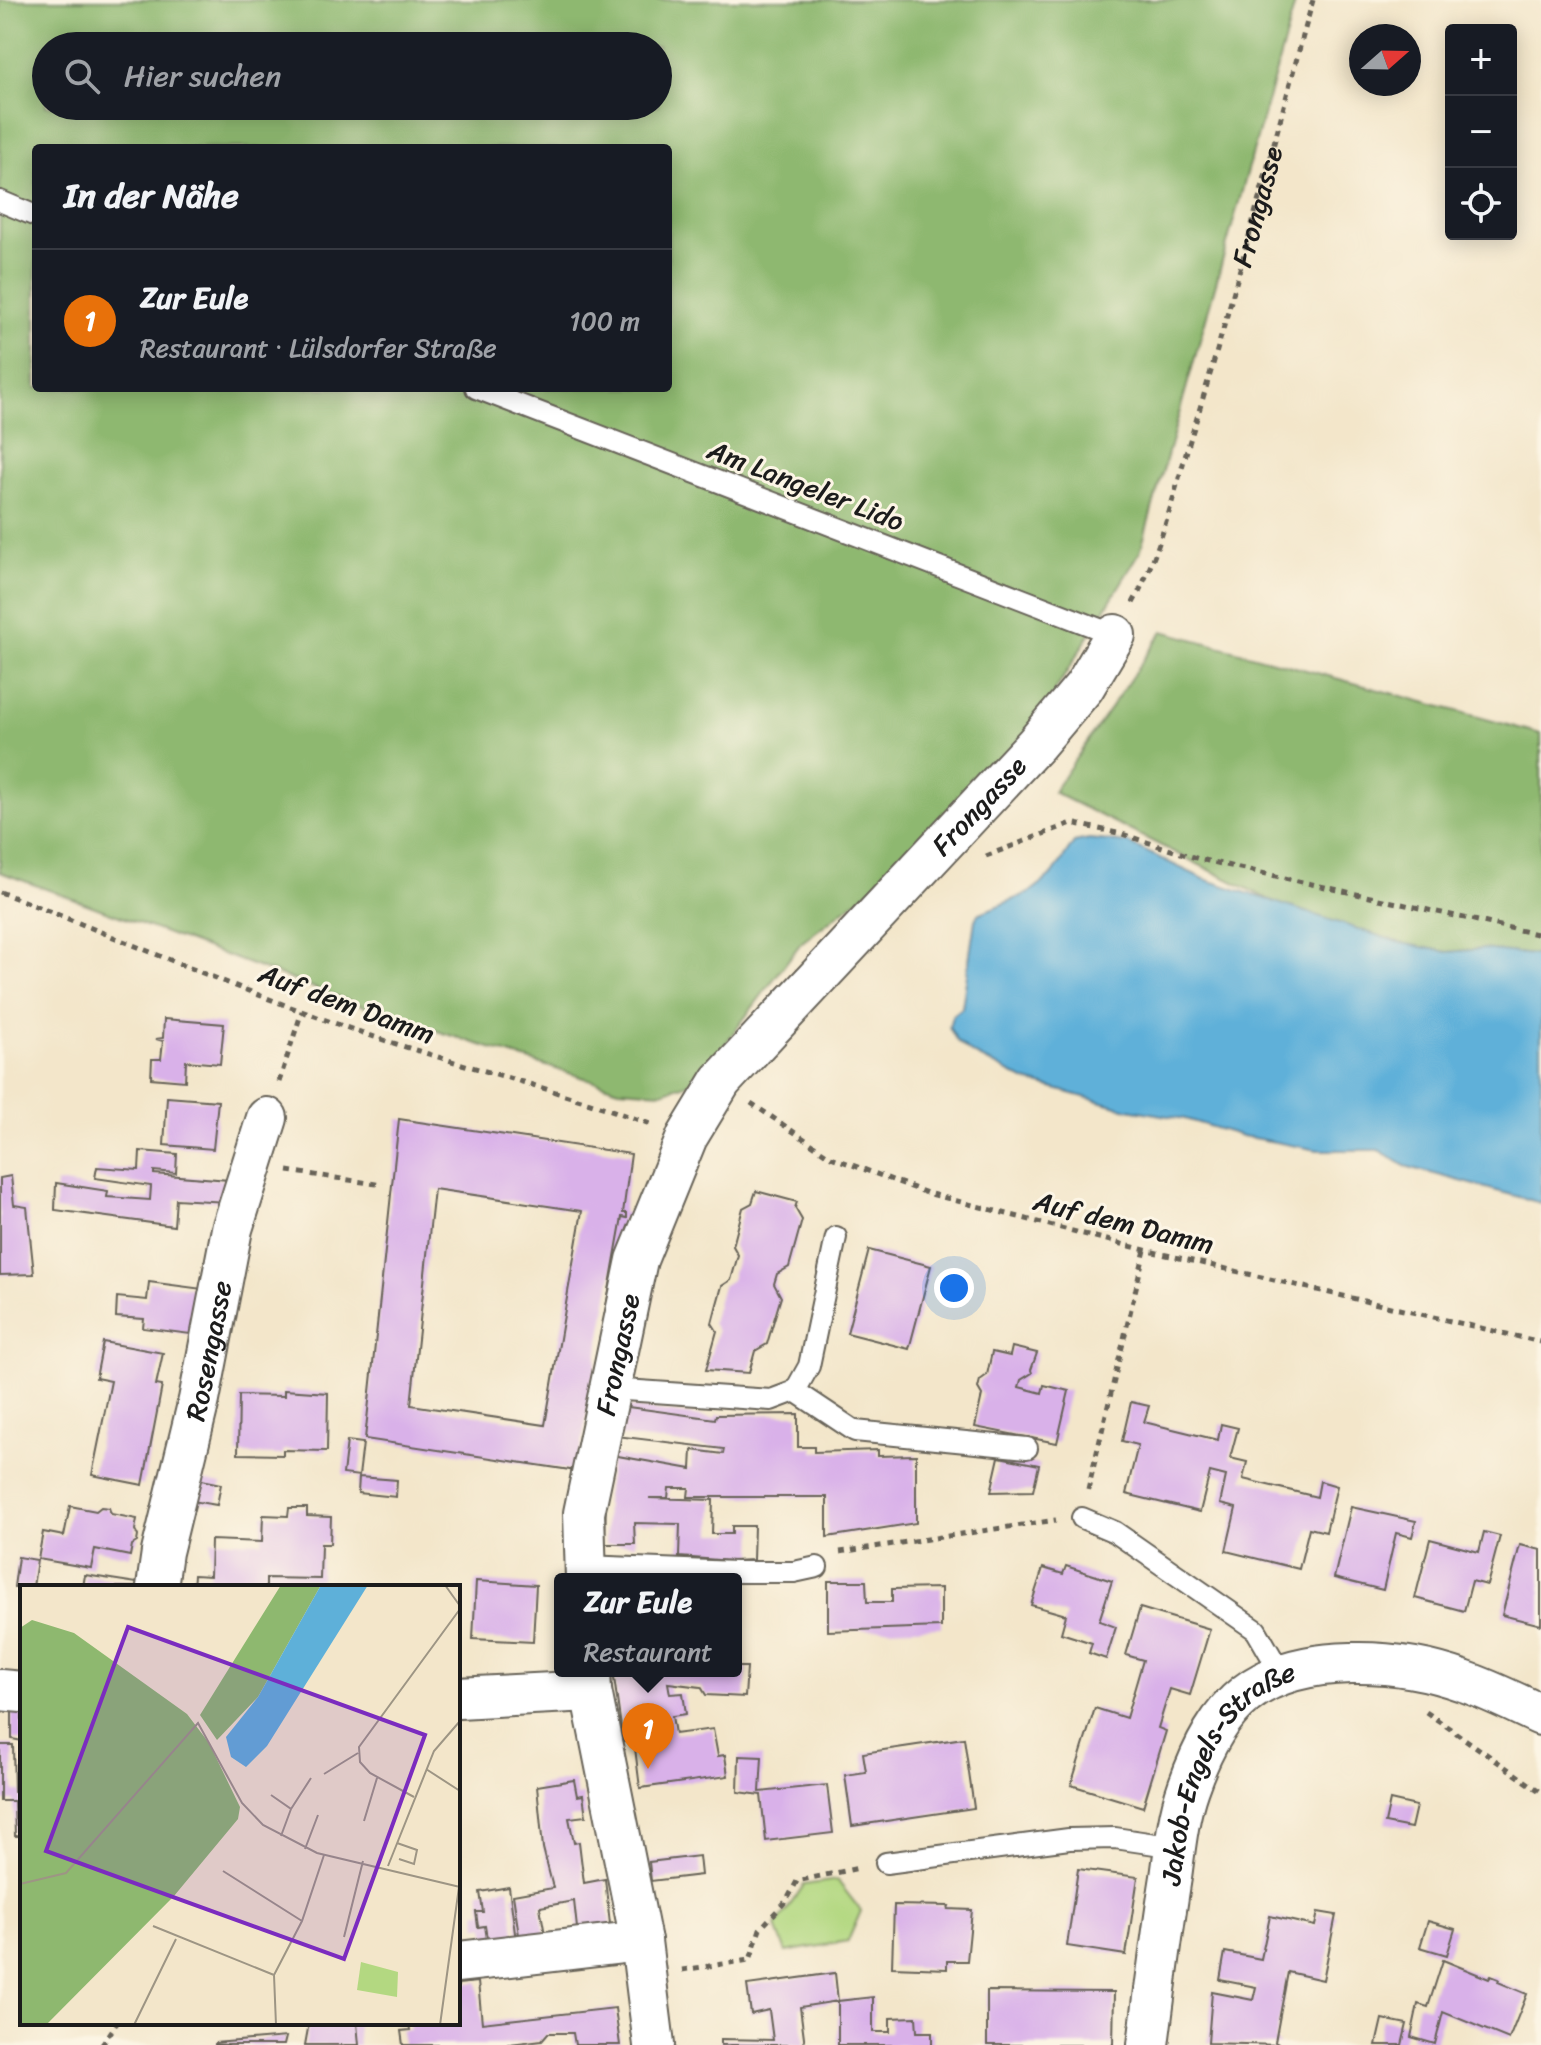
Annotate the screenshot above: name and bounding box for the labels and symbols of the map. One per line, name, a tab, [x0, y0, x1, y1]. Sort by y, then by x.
north arrow	[1349, 24, 1421, 96]
street label: Frongasse	[1218, 141, 1297, 273]
street label: Am Langeler Lido	[699, 425, 912, 546]
street label: Frongasse	[919, 744, 1039, 868]
street label: Auf dem Damm	[251, 949, 442, 1058]
street label: Auf dem Damm	[1027, 1176, 1219, 1269]
your location	[934, 1268, 974, 1308]
street label: Rosengasse	[171, 1276, 247, 1426]
street label: Frongasse	[581, 1289, 654, 1420]
inset map	[20, 1585, 460, 2025]
street label: Jakob-Engels-Straße	[1146, 1647, 1301, 1890]
pin: 1	[622, 1703, 674, 1769]

